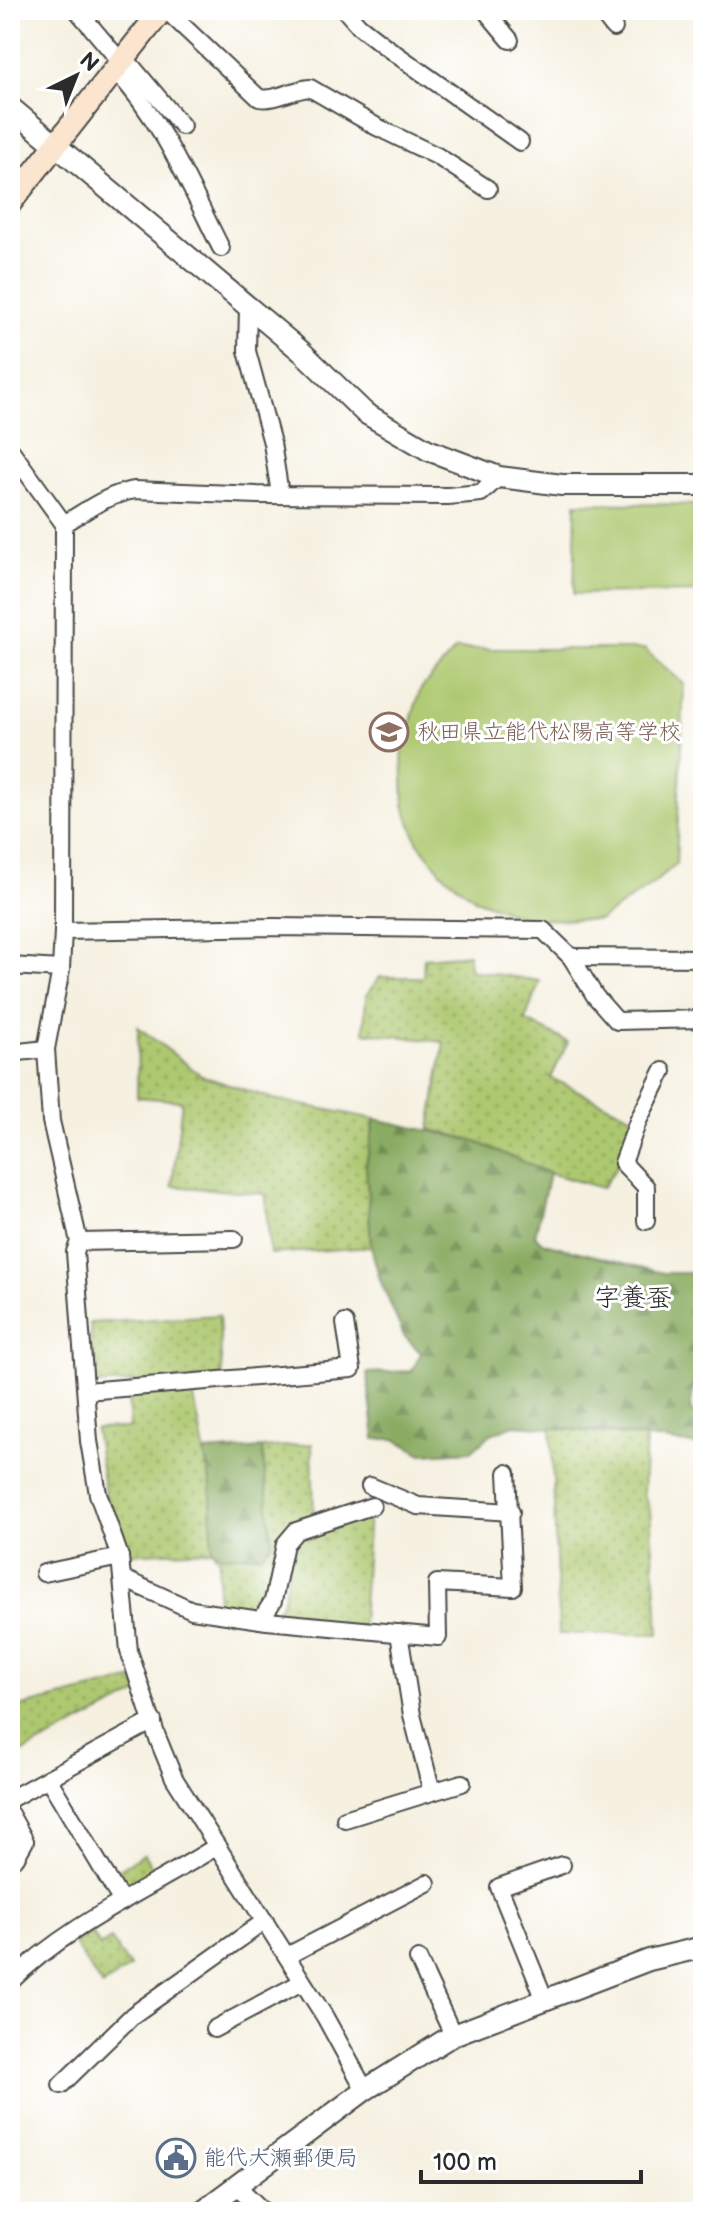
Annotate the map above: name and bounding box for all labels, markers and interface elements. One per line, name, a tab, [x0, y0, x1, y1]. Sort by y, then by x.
north arrow	[36, 36, 116, 116]
text: N	[73, 47, 104, 78]
school or university icon: 秋田県立能代松陽高等学校	[368, 711, 410, 753]
place label: 秋田県立能代松陽高等学校	[417, 719, 681, 746]
district label: 字養蚕	[594, 1283, 672, 1314]
scale bar	[421, 2134, 641, 2184]
public building icon: 能代大瀬郵便局	[155, 2137, 197, 2179]
place label: 能代大瀬郵便局	[204, 2145, 358, 2172]
text: 100 m	[433, 2148, 497, 2177]

